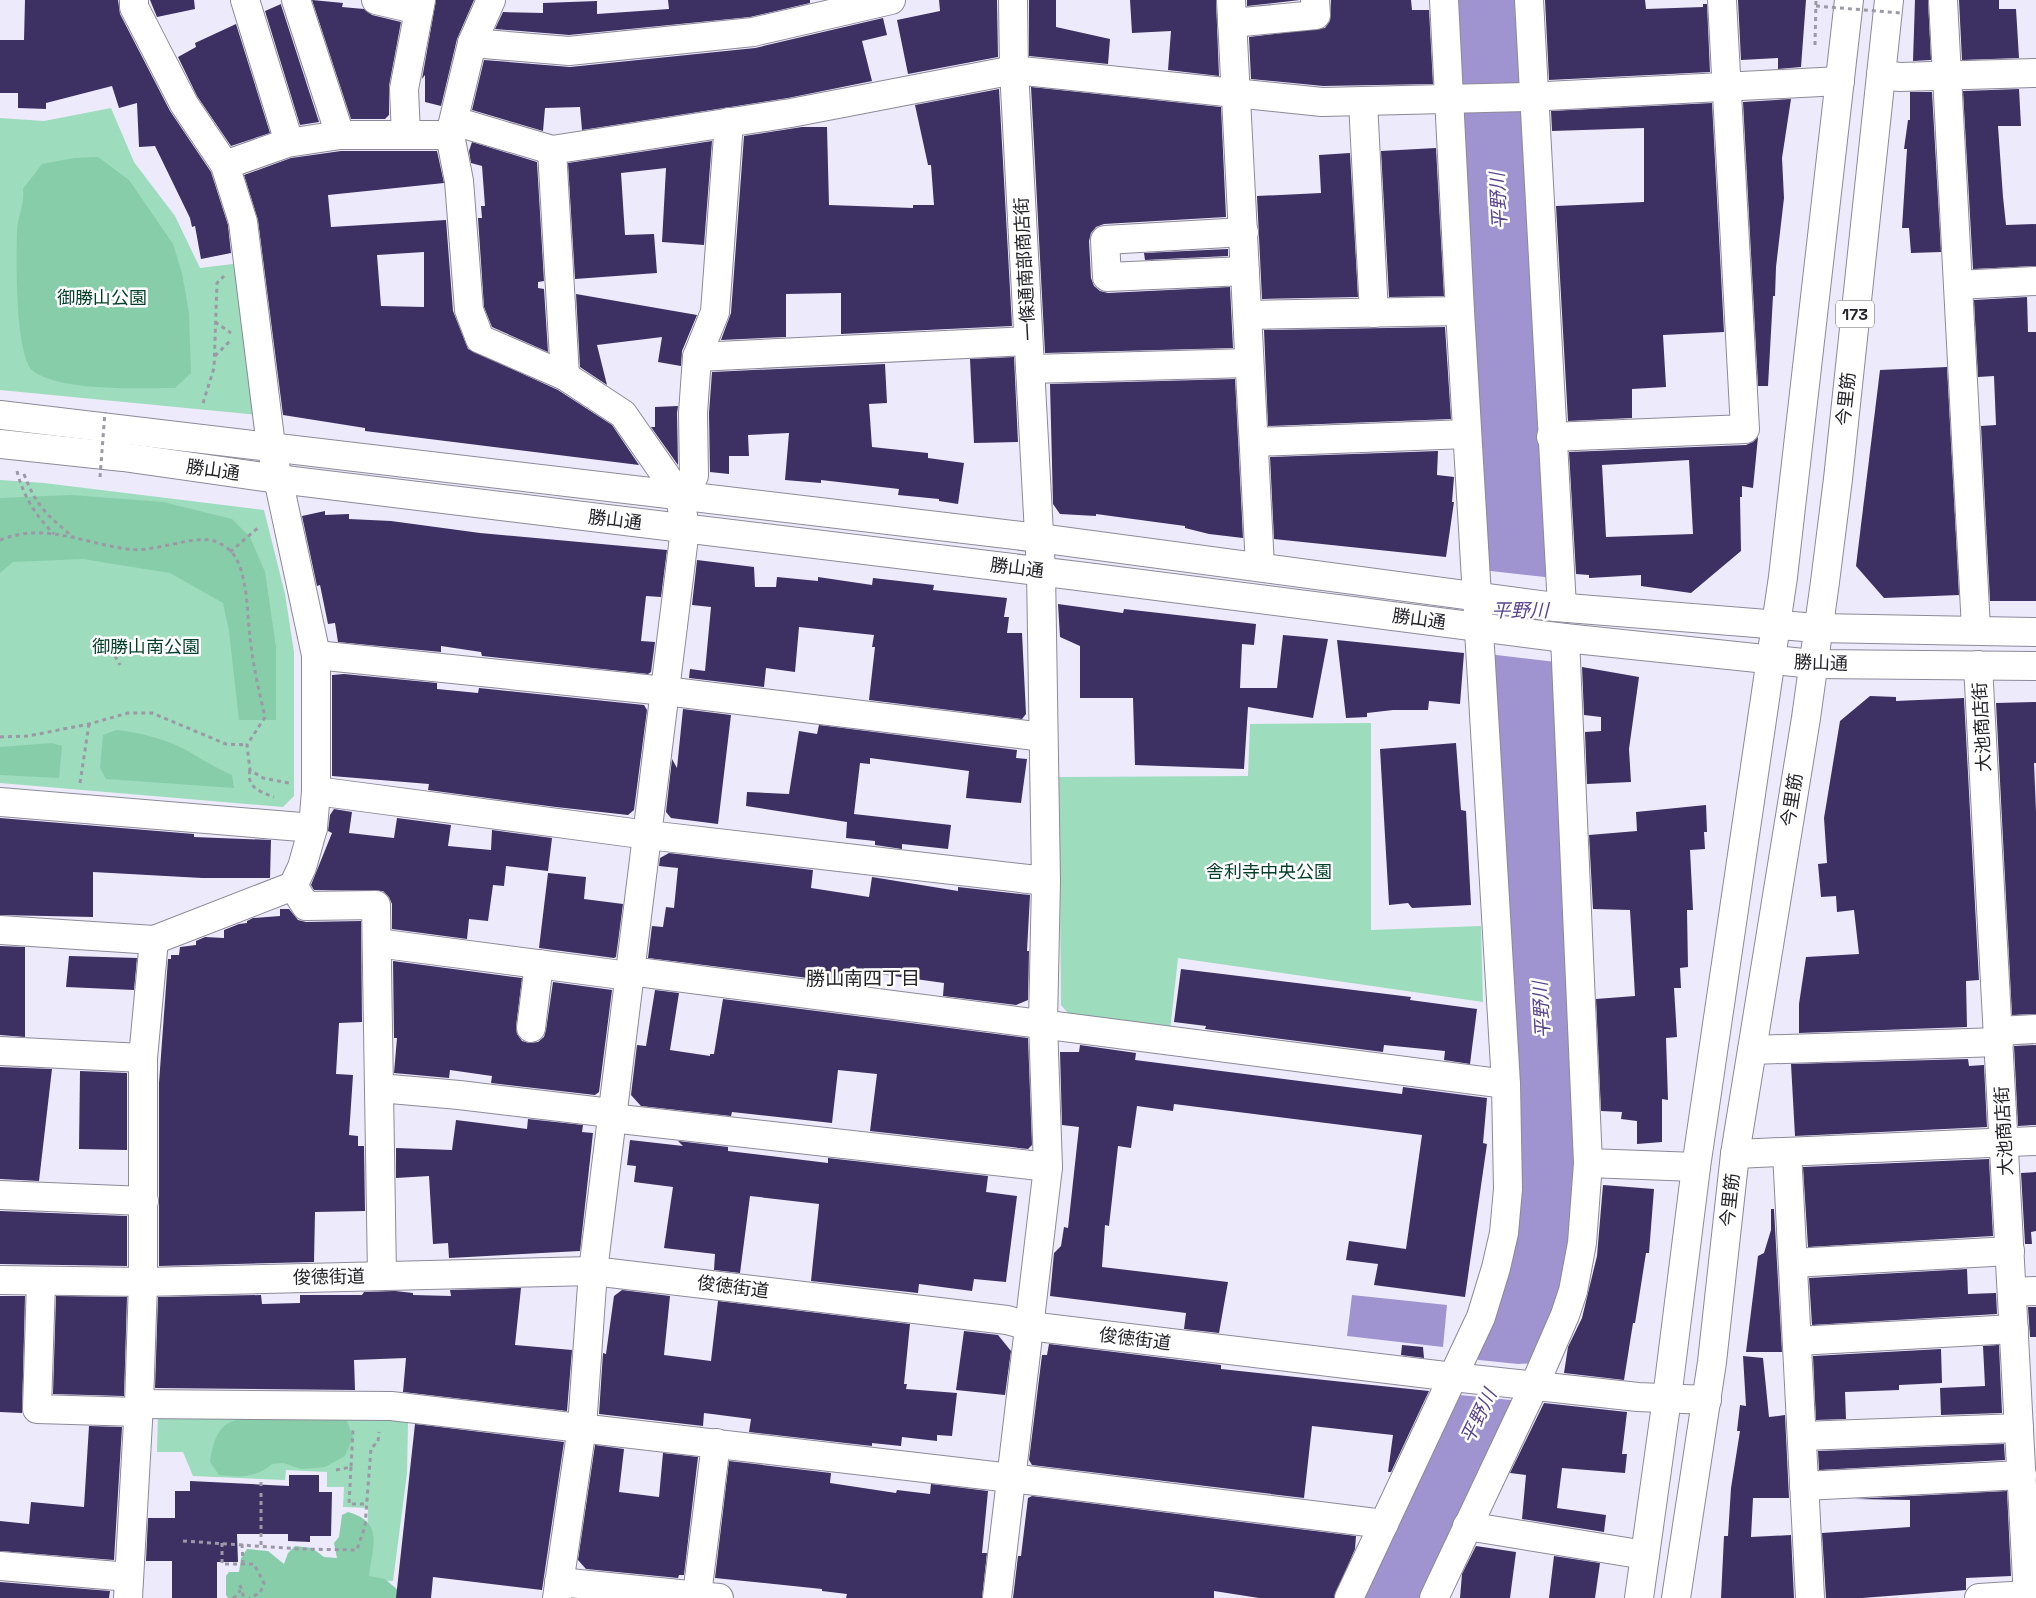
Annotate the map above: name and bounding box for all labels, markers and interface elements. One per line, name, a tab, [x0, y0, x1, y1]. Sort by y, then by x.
water label: 平野川	[1484, 170, 1512, 230]
street label: 一條通南部商店街	[1009, 197, 1040, 342]
park label: 御勝山公園	[57, 286, 147, 309]
road number: 173	[1836, 300, 1874, 328]
street label: 今里筋	[1831, 371, 1860, 427]
street label: 勝山通	[185, 454, 241, 485]
street label: 勝山通	[587, 505, 643, 534]
street label: 勝山通	[989, 553, 1045, 582]
water label: 平野川	[1491, 598, 1550, 623]
street label: 勝山通	[1391, 603, 1447, 634]
park label: 御勝山南公園	[92, 635, 200, 658]
street label: 勝山通	[1794, 650, 1848, 675]
street label: 大池商店街	[1968, 681, 1995, 773]
street label: 今里筋	[1776, 771, 1807, 828]
park label: 舎利寺中央公園	[1206, 860, 1332, 883]
district label: 勝山南四丁目	[806, 966, 920, 991]
water label: 平野川	[1527, 979, 1555, 1039]
street label: 大池商店街	[1990, 1085, 2017, 1177]
street label: 今里筋	[1715, 1172, 1744, 1228]
street label: 俊徳街道	[293, 1264, 365, 1289]
street label: 俊徳街道	[696, 1271, 770, 1302]
street label: 俊徳街道	[1098, 1323, 1172, 1354]
water label: 平野川	[1455, 1383, 1503, 1447]

